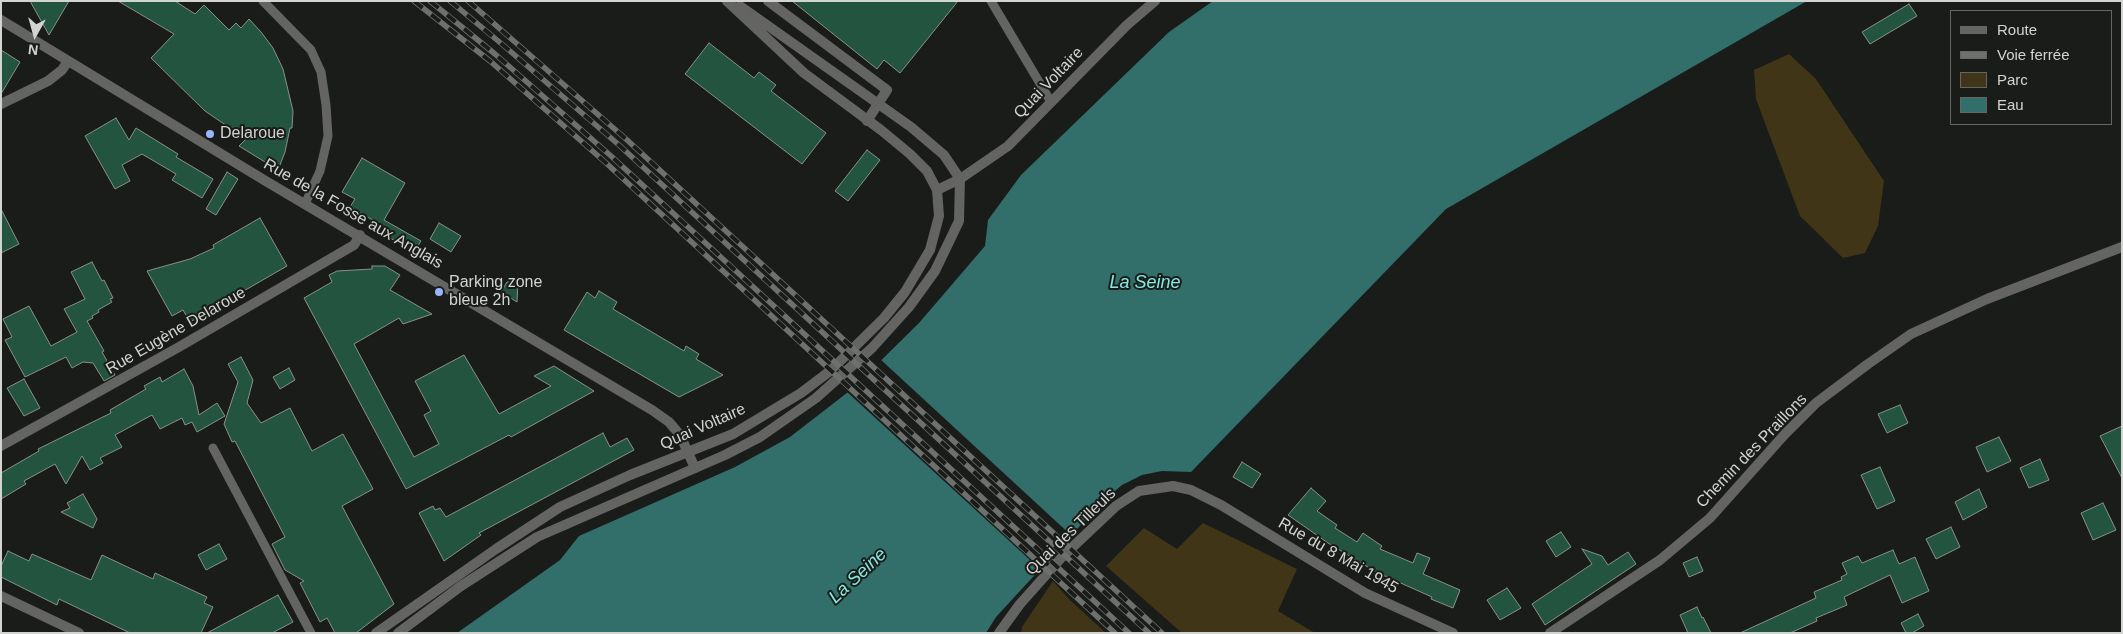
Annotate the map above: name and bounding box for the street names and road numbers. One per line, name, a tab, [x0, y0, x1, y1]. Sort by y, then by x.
street label: Quai Voltaire	[1010, 43, 1088, 123]
street label: Rue de la Fosse aux Anglais	[260, 155, 446, 273]
street label: Rue Eugène Delaroue	[103, 283, 249, 379]
street label: Chemin des Praillons	[1693, 390, 1811, 512]
street label: Quai Voltaire	[657, 400, 749, 454]
street label: Quai des Tilleuls	[1022, 484, 1120, 580]
street label: Rue du 8 Mai 1945	[1275, 514, 1401, 598]

